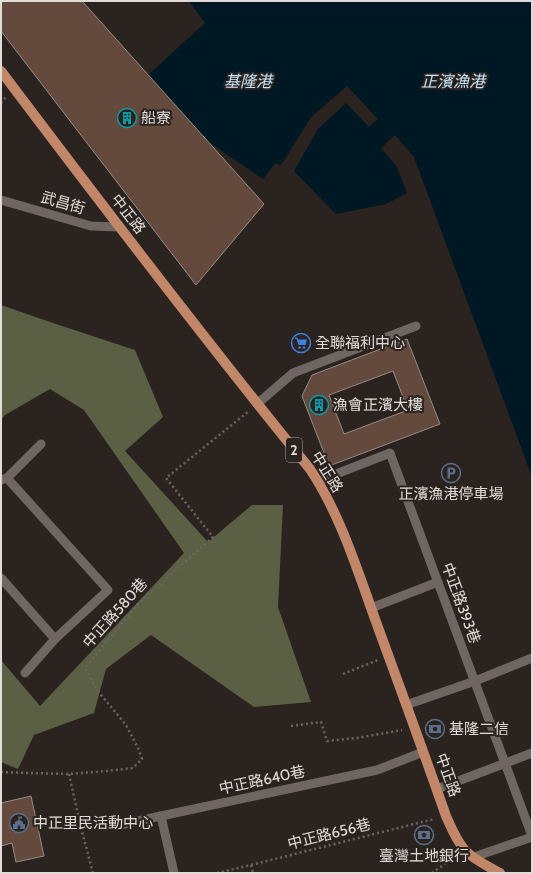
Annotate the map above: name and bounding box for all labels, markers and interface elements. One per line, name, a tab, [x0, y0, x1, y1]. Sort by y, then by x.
water label: 基隆港	[224, 72, 274, 91]
water label: 正濱漁港	[421, 72, 487, 91]
building icon: 船寮	[116, 107, 138, 129]
place label: 船寮	[141, 109, 171, 127]
street label: 武昌街	[39, 188, 87, 218]
street label: 中正路	[107, 191, 149, 237]
supermarket icon: 全聯福利中心	[290, 332, 312, 354]
place label: 全聯福利中心	[315, 334, 405, 352]
building icon: 漁會正濱大樓	[308, 394, 330, 416]
place label: 漁會正濱大樓	[333, 396, 423, 414]
road number: 2	[286, 438, 302, 462]
street label: 中正路	[307, 448, 347, 496]
parking icon: 正濱漁港停車場	[440, 462, 462, 484]
place label: 正濱漁港停車場	[398, 485, 504, 503]
street label: 中正路393巷	[438, 560, 484, 646]
street label: 中正路580巷	[79, 574, 151, 652]
bank icon: 基隆二信	[424, 718, 446, 740]
place label: 基隆二信	[449, 720, 509, 738]
street label: 中正路	[432, 751, 464, 799]
street label: 中正路640巷	[217, 762, 307, 798]
public building icon: 中正里民活動中心	[8, 812, 30, 834]
place label: 中正里民活動中心	[33, 814, 153, 832]
street label: 中正路656巷	[286, 815, 372, 853]
bank icon: 臺灣土地銀行	[413, 824, 435, 846]
place label: 臺灣土地銀行	[379, 847, 469, 865]

